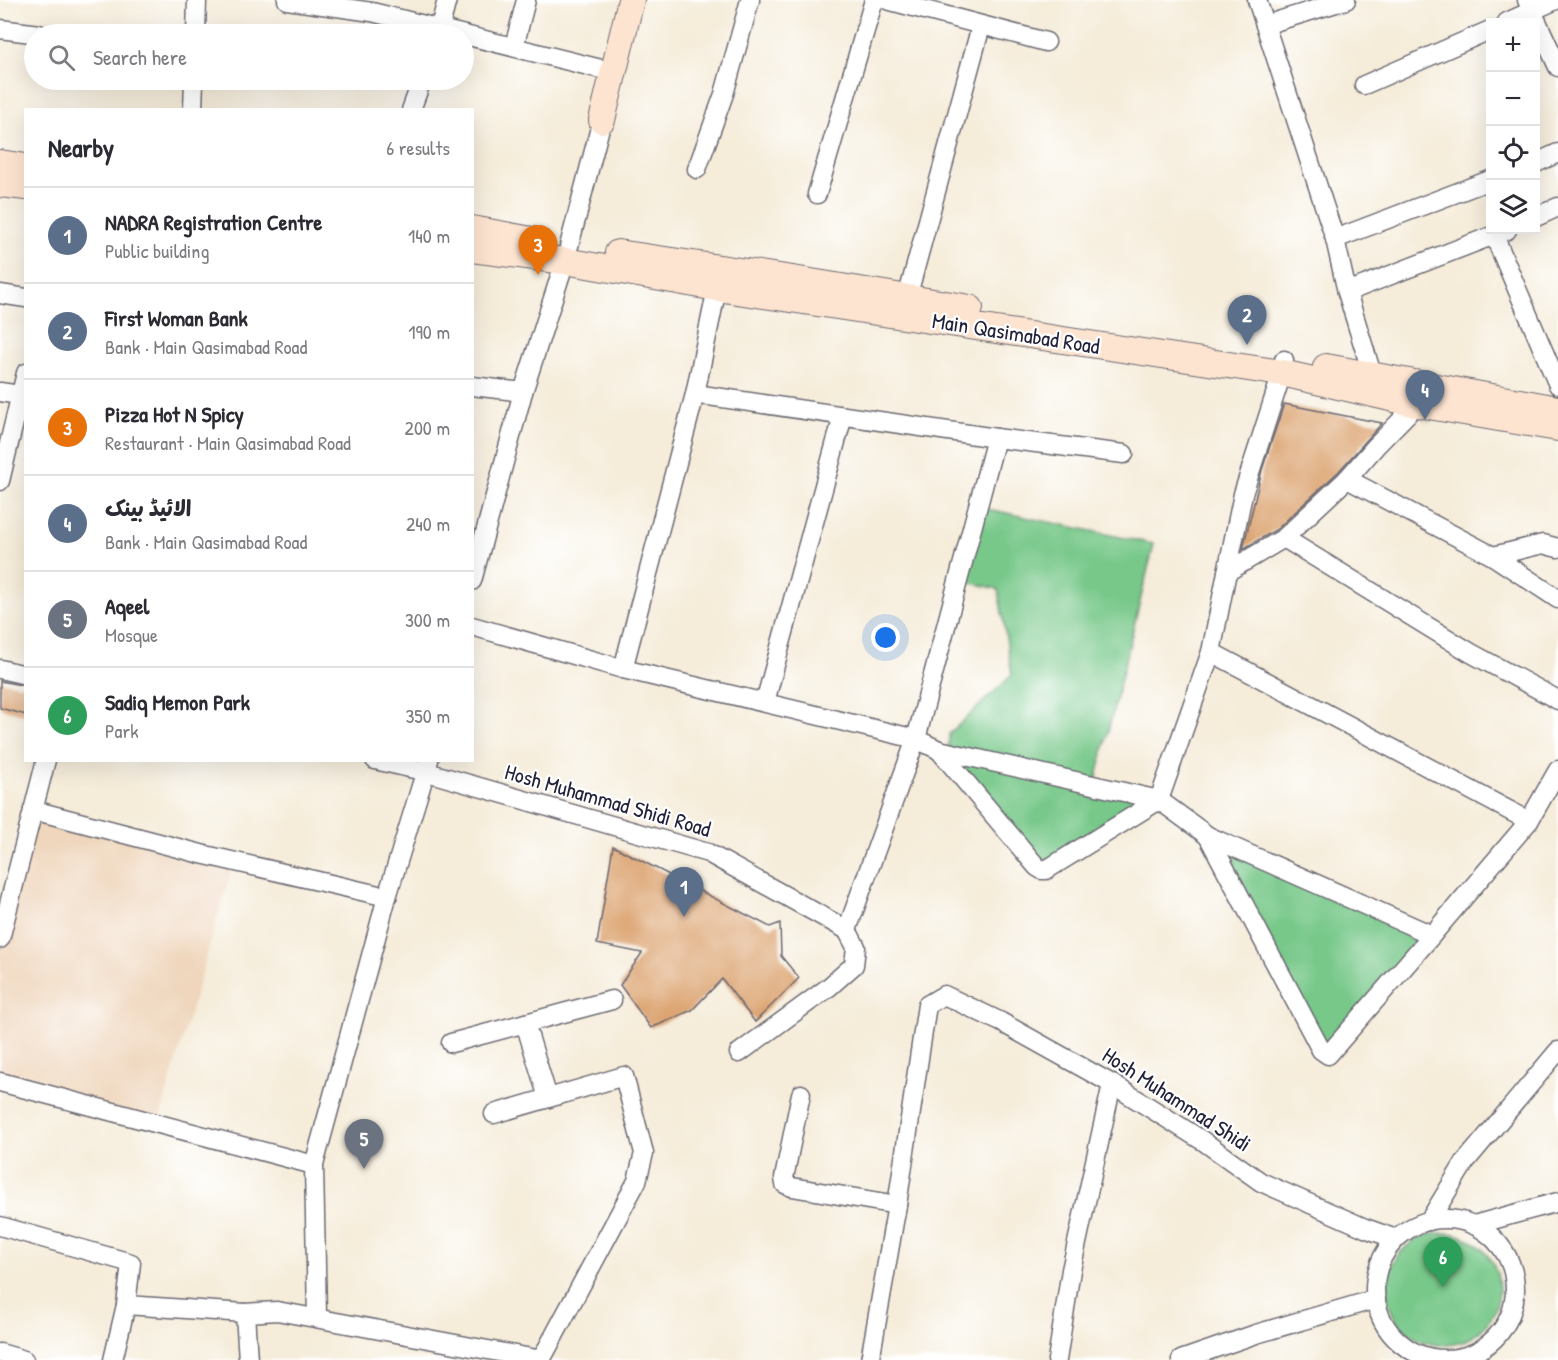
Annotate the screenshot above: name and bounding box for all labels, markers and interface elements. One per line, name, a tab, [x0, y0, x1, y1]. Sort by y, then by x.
map controls	[1486, 18, 1540, 234]
button: +	[1486, 18, 1540, 72]
search box	[24, 24, 474, 90]
icon: search	[45, 41, 78, 74]
text: Search here	[93, 42, 187, 72]
button: −	[1486, 72, 1540, 126]
button: locate	[1486, 126, 1540, 180]
text: Nearby	[48, 130, 114, 165]
text: 6 results	[386, 134, 450, 161]
button: layers	[1486, 180, 1540, 234]
text: NADRA Registration Centre	[105, 207, 322, 237]
text: 1	[64, 222, 71, 249]
text: 140 m	[408, 222, 450, 249]
pin: 3	[518, 226, 558, 275]
text: Public building	[105, 237, 209, 264]
pin: 2	[1228, 296, 1266, 345]
text: First Woman Bank	[105, 303, 248, 333]
street label: Main Qasimabad Road	[930, 305, 1102, 361]
text: 2	[63, 318, 72, 345]
text: 190 m	[408, 318, 450, 345]
text: Bank · Main Qasimabad Road	[105, 333, 307, 360]
pin: 4	[1406, 370, 1444, 420]
text: Pizza Hot N Spicy	[105, 399, 244, 429]
text: 3	[63, 414, 72, 441]
text: 200 m	[405, 414, 450, 441]
text: Restaurant · Main Qasimabad Road	[105, 429, 351, 456]
text: الائیڈ بینک	[105, 493, 191, 523]
text: 4	[64, 510, 71, 537]
text: 240 m	[406, 510, 450, 537]
text: Bank · Main Qasimabad Road	[105, 528, 307, 555]
text: Aqeel	[105, 591, 149, 621]
text: 5	[63, 606, 72, 633]
text: 300 m	[405, 606, 450, 633]
text: Mosque	[105, 621, 158, 648]
your location	[871, 623, 900, 652]
text: Sadiq Memon Park	[105, 687, 250, 717]
text: 6	[64, 702, 71, 729]
text: 350 m	[405, 702, 450, 729]
text: Park	[105, 717, 138, 744]
street label: Hosh Muhammad Shidi Road	[502, 756, 715, 844]
pin: 1	[664, 868, 704, 917]
street label: Hosh Muhammad Shidi	[1097, 1040, 1257, 1158]
pin: 5	[344, 1120, 384, 1169]
pin: 6	[1424, 1238, 1462, 1287]

